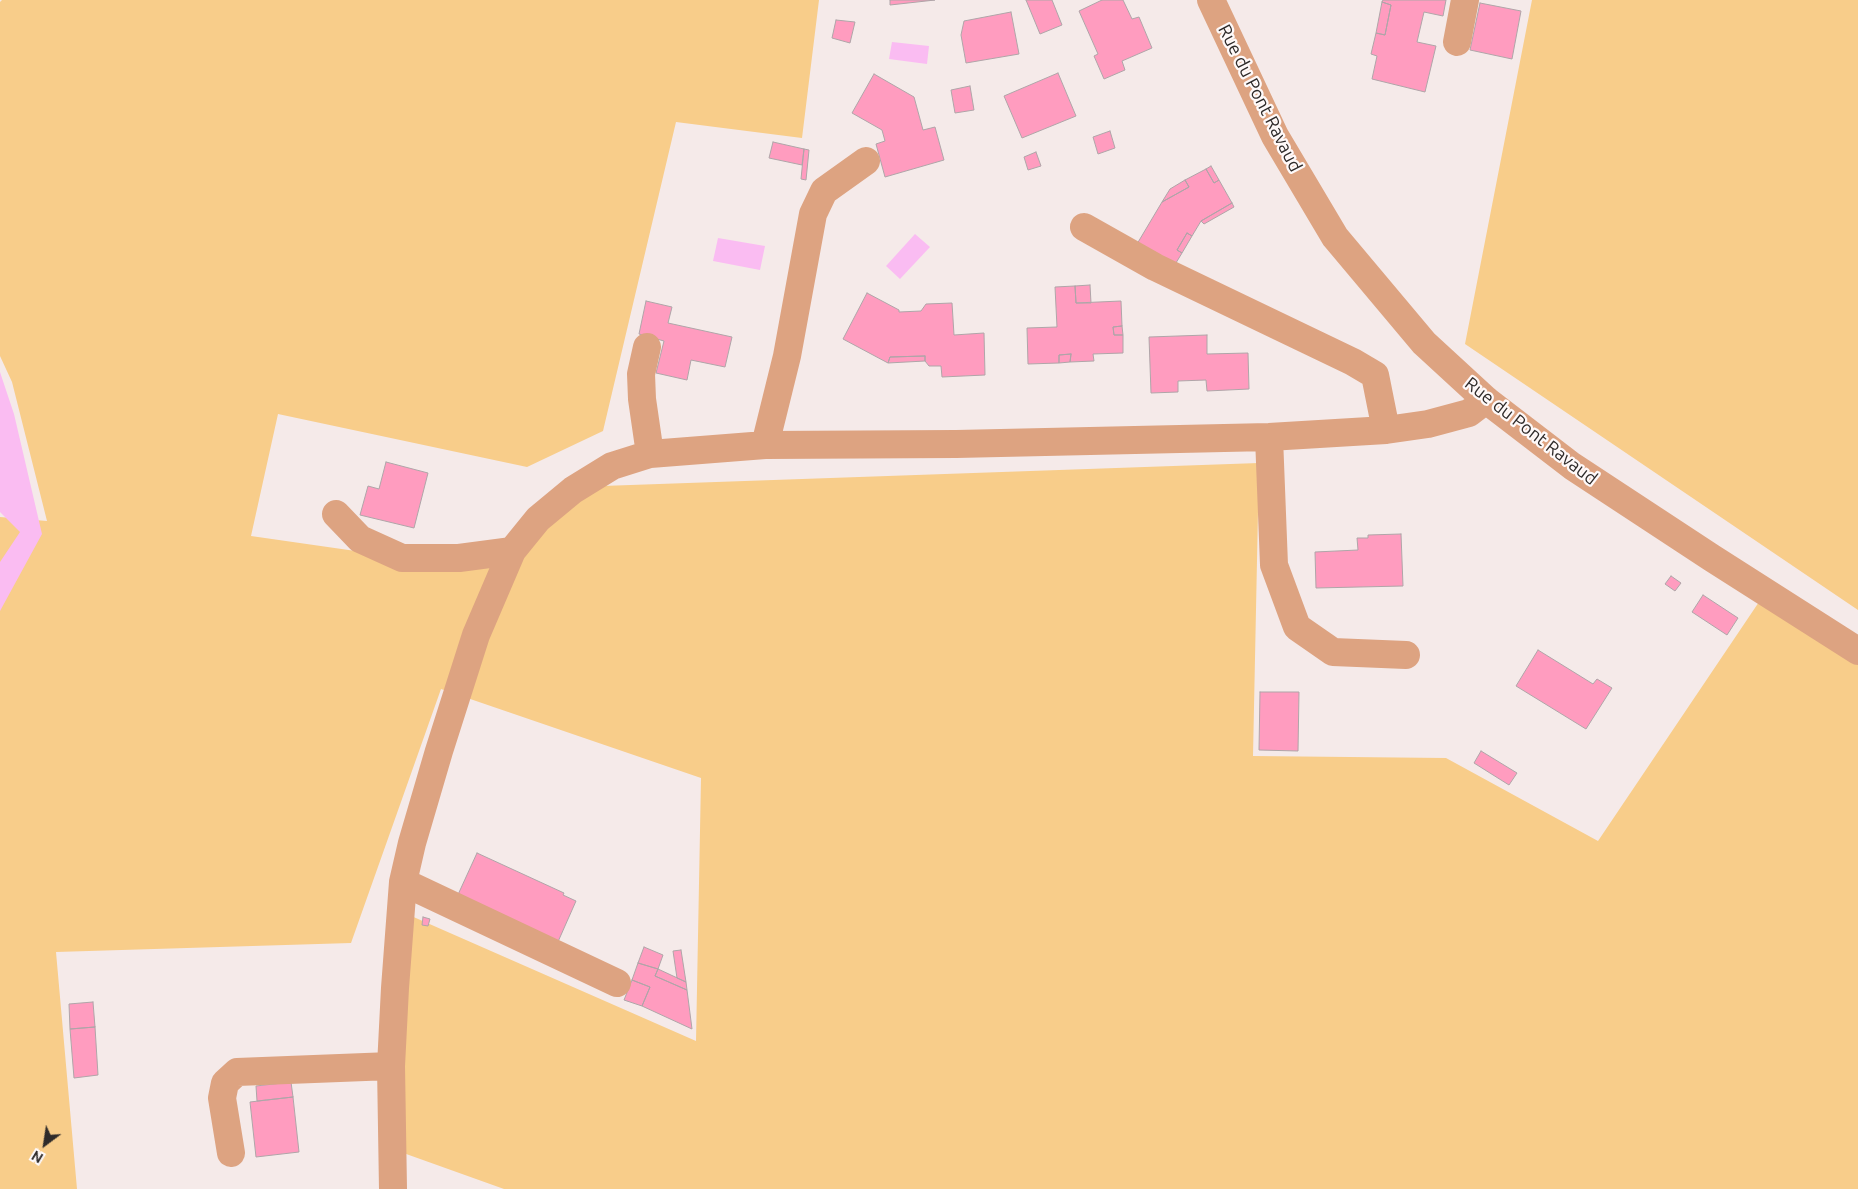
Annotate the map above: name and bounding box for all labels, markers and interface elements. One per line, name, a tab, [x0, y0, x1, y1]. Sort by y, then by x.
street label: Rue du Pont Ravaud	[1214, 21, 1306, 175]
street label: Rue du Pont Ravaud	[1460, 373, 1602, 489]
north arrow	[20, 1119, 70, 1169]
text: N	[29, 1147, 46, 1166]

